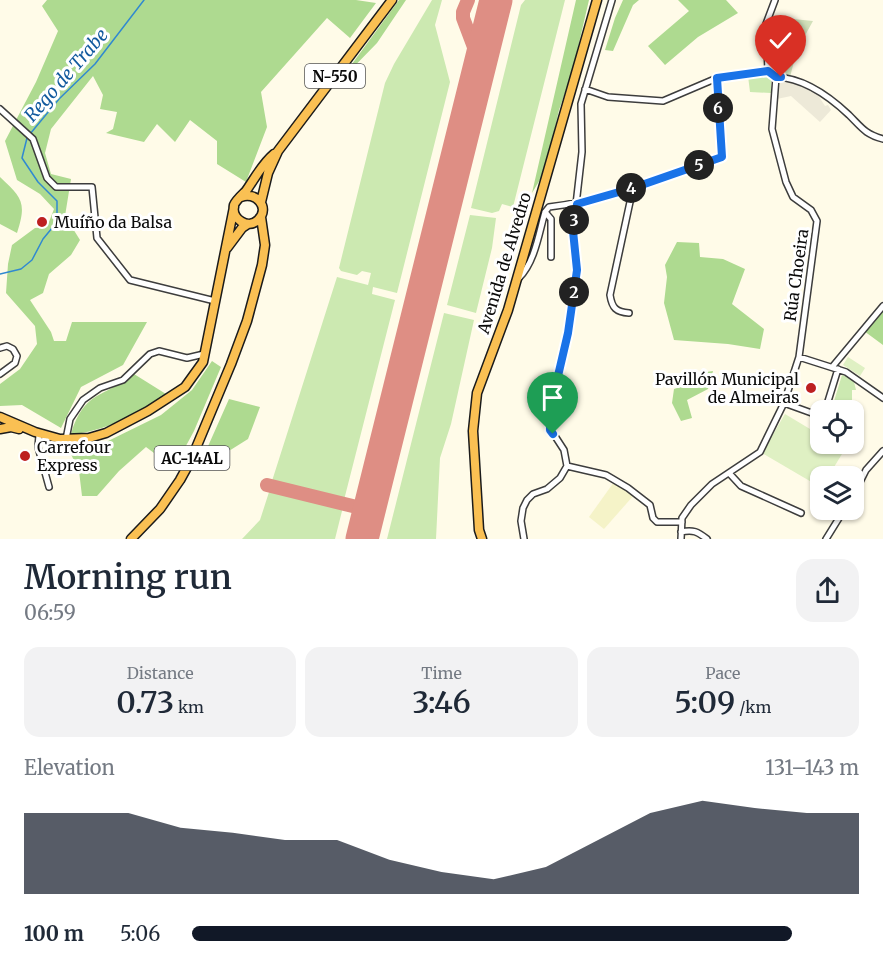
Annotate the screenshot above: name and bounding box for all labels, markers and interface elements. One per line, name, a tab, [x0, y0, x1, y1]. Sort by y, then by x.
pin	[755, 15, 806, 77]
water label: Rego de Trabe	[19, 24, 113, 126]
icon: check	[764, 24, 797, 57]
road number: N-550	[305, 64, 365, 88]
pin: 6	[703, 93, 733, 123]
text: 6	[713, 98, 723, 118]
pin: 5	[684, 150, 714, 180]
text: 5	[694, 155, 704, 175]
pin: 4	[616, 173, 646, 203]
text: 4	[626, 178, 636, 198]
street label: Avenida de Alvedro	[473, 190, 535, 337]
pin: 3	[559, 205, 589, 235]
text: 3	[569, 210, 579, 230]
place label: Muíño da Balsa	[54, 212, 172, 232]
marker: Muíño da Balsa	[35, 215, 49, 229]
street label: Rúa Choeira	[780, 227, 812, 323]
pin: 2	[559, 277, 589, 307]
text: 2	[569, 282, 579, 302]
place label: Pavillón Municipal de Almeiras	[655, 369, 799, 407]
pin	[527, 372, 578, 434]
icon: arrive	[536, 381, 569, 414]
marker: Pavillón Municipal de Almeiras	[804, 381, 818, 395]
map controls	[810, 400, 864, 520]
button: locate	[810, 400, 864, 454]
place label: Carrefour Express	[37, 437, 111, 475]
road number: AC-14AL	[154, 446, 230, 470]
marker: Carrefour Express	[18, 449, 32, 463]
button: layers	[810, 466, 864, 520]
text: Morning run	[24, 557, 232, 598]
button: share	[796, 559, 859, 622]
text: 06:59	[24, 600, 76, 625]
text: Distance	[127, 663, 194, 683]
text: Time	[421, 663, 462, 683]
text: Pace	[705, 663, 740, 683]
text: 0.73	[116, 683, 174, 721]
text: 3:46	[412, 683, 471, 721]
text: 5:09	[674, 683, 735, 721]
text: km	[174, 697, 204, 717]
text: /km	[735, 697, 771, 717]
text: Elevation	[24, 755, 115, 780]
text: 131–143 m	[765, 755, 859, 780]
text: 100 m	[24, 921, 84, 946]
text: 5:06	[120, 921, 160, 946]

